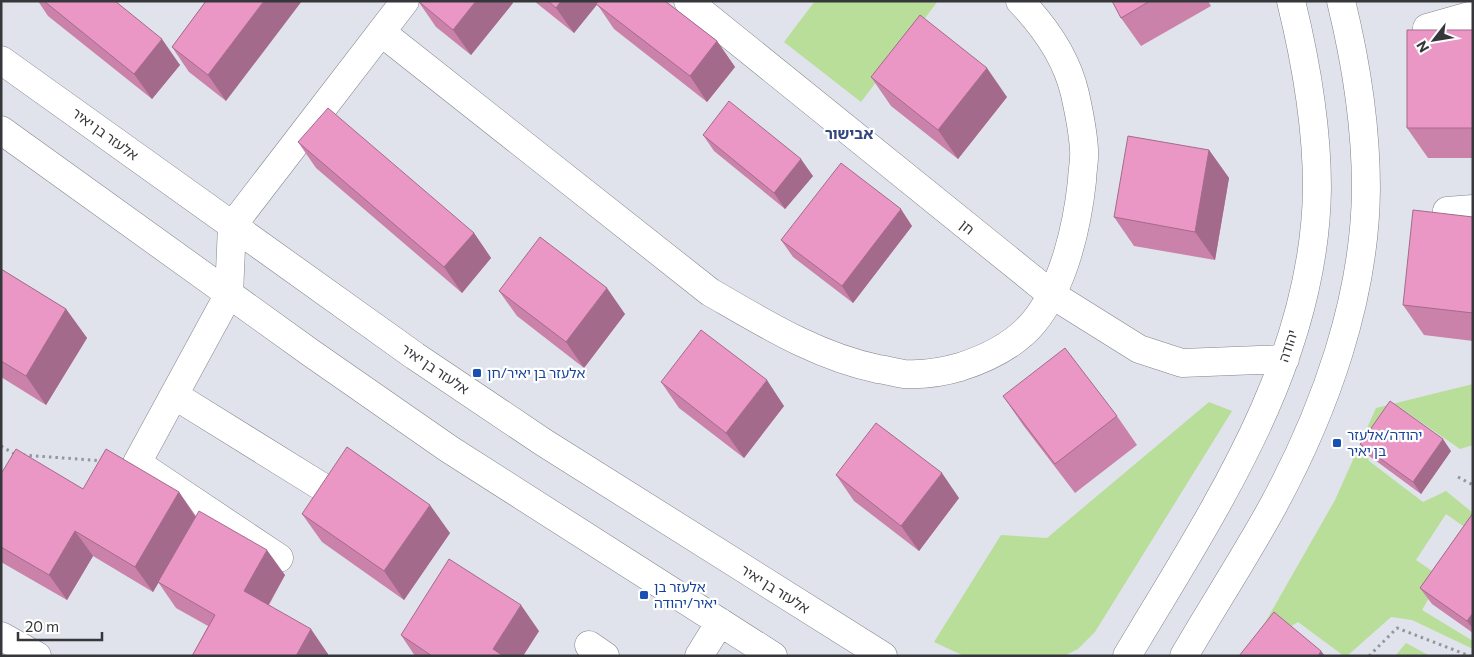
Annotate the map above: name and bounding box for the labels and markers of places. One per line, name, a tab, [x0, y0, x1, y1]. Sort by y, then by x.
place label: אלעזר בן יאיר/חן	[487, 364, 585, 381]
marker: אלעזר בן יאיר/חן	[471, 367, 483, 379]
place label: יהודה/אלעזר בן יאיר	[1347, 426, 1422, 459]
marker: יהודה/אלעזר בן יאיר	[1331, 437, 1343, 449]
place label: אלעזר בן יאיר/יהודה	[654, 578, 717, 611]
marker: אלעזר בן יאיר/יהודה	[638, 589, 650, 601]

